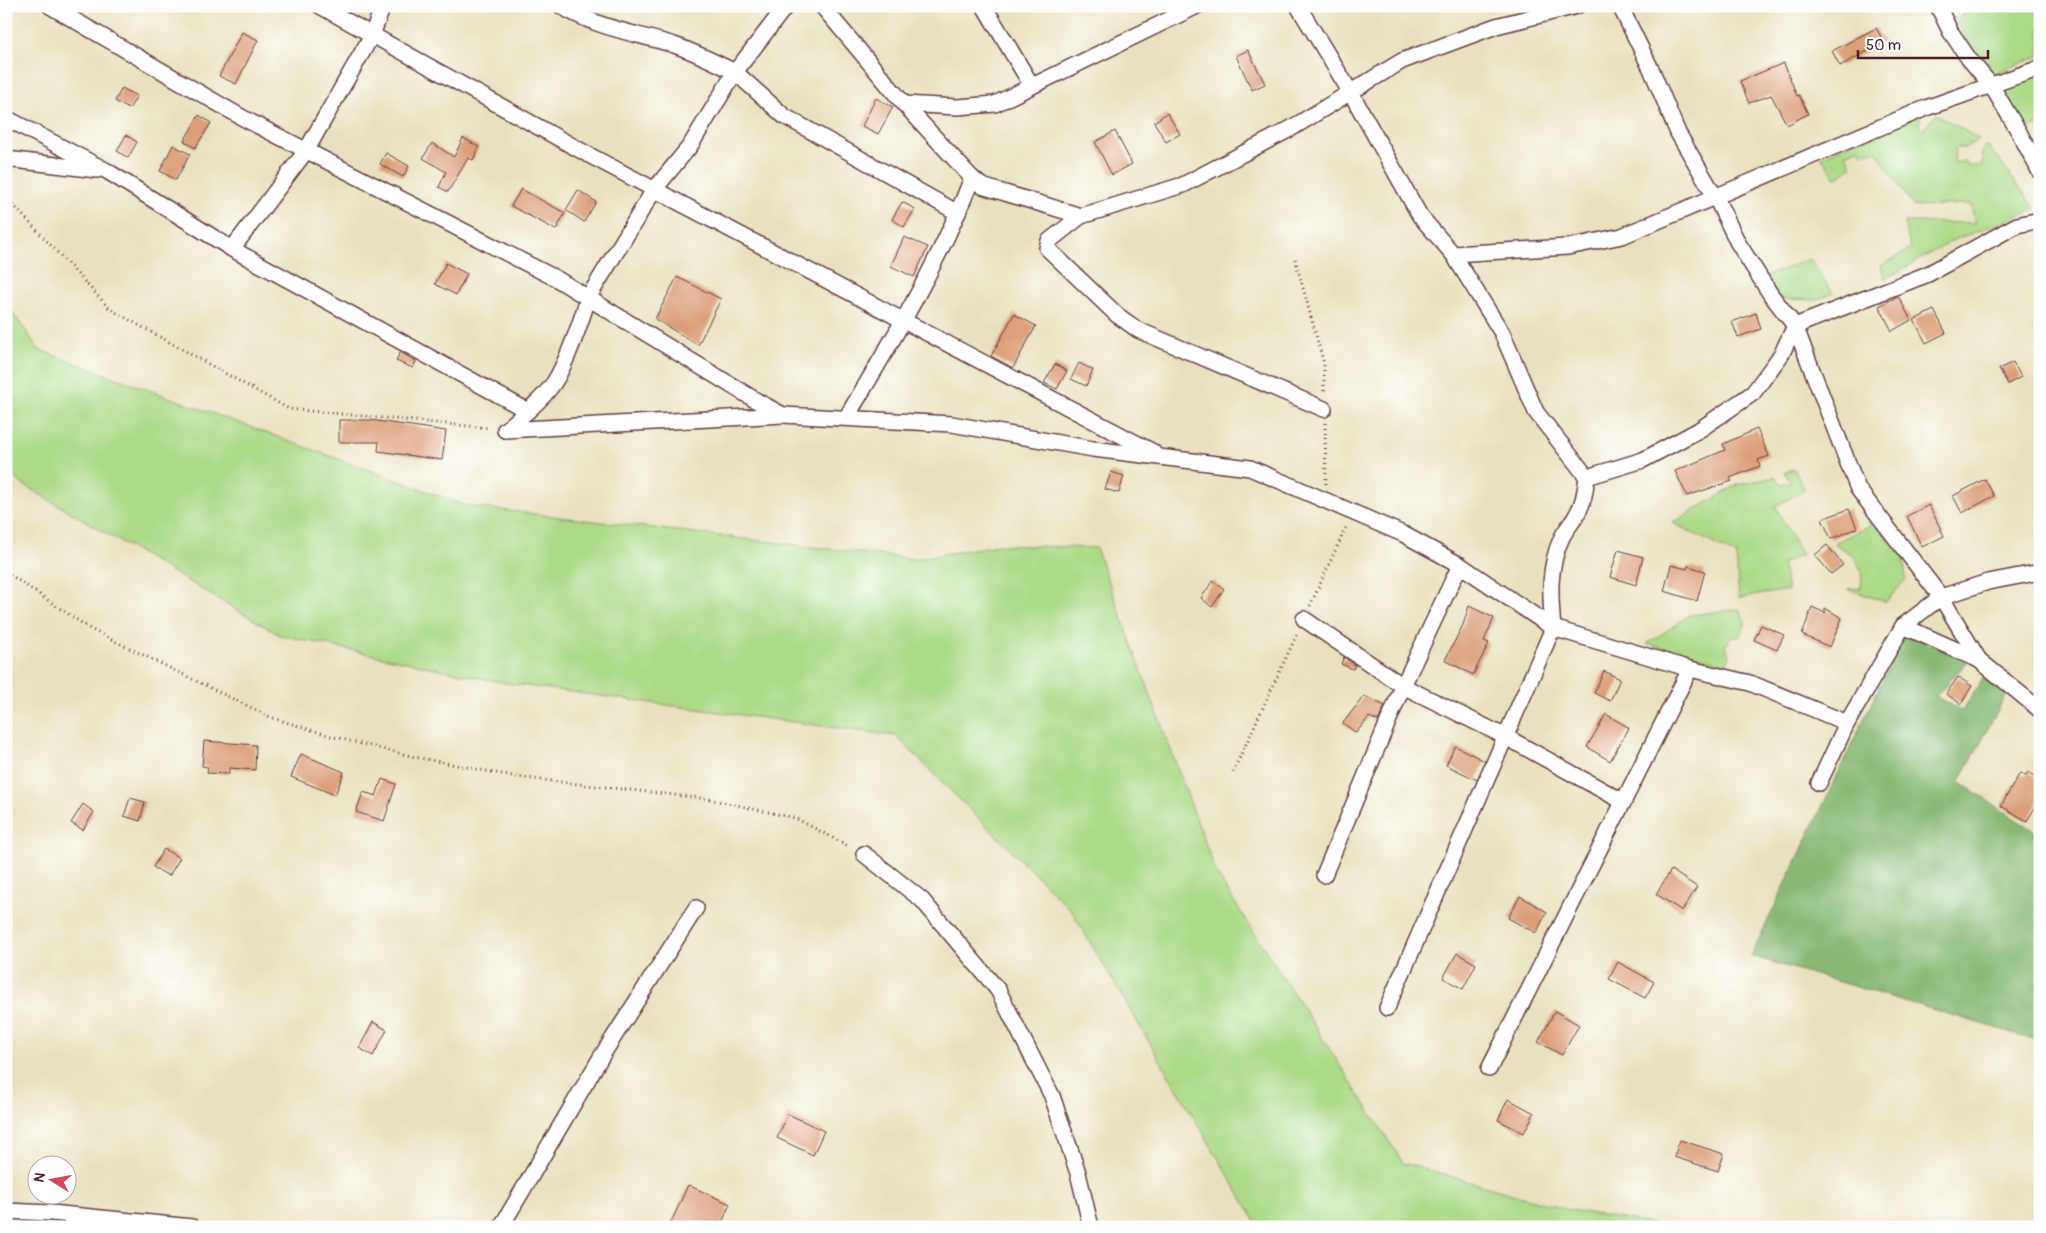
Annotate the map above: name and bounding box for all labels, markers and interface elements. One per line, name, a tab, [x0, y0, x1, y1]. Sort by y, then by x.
scale bar	[1858, 28, 1988, 60]
text: 50 m	[1866, 36, 1901, 55]
north arrow	[28, 1156, 78, 1206]
text: N	[30, 1171, 49, 1184]

